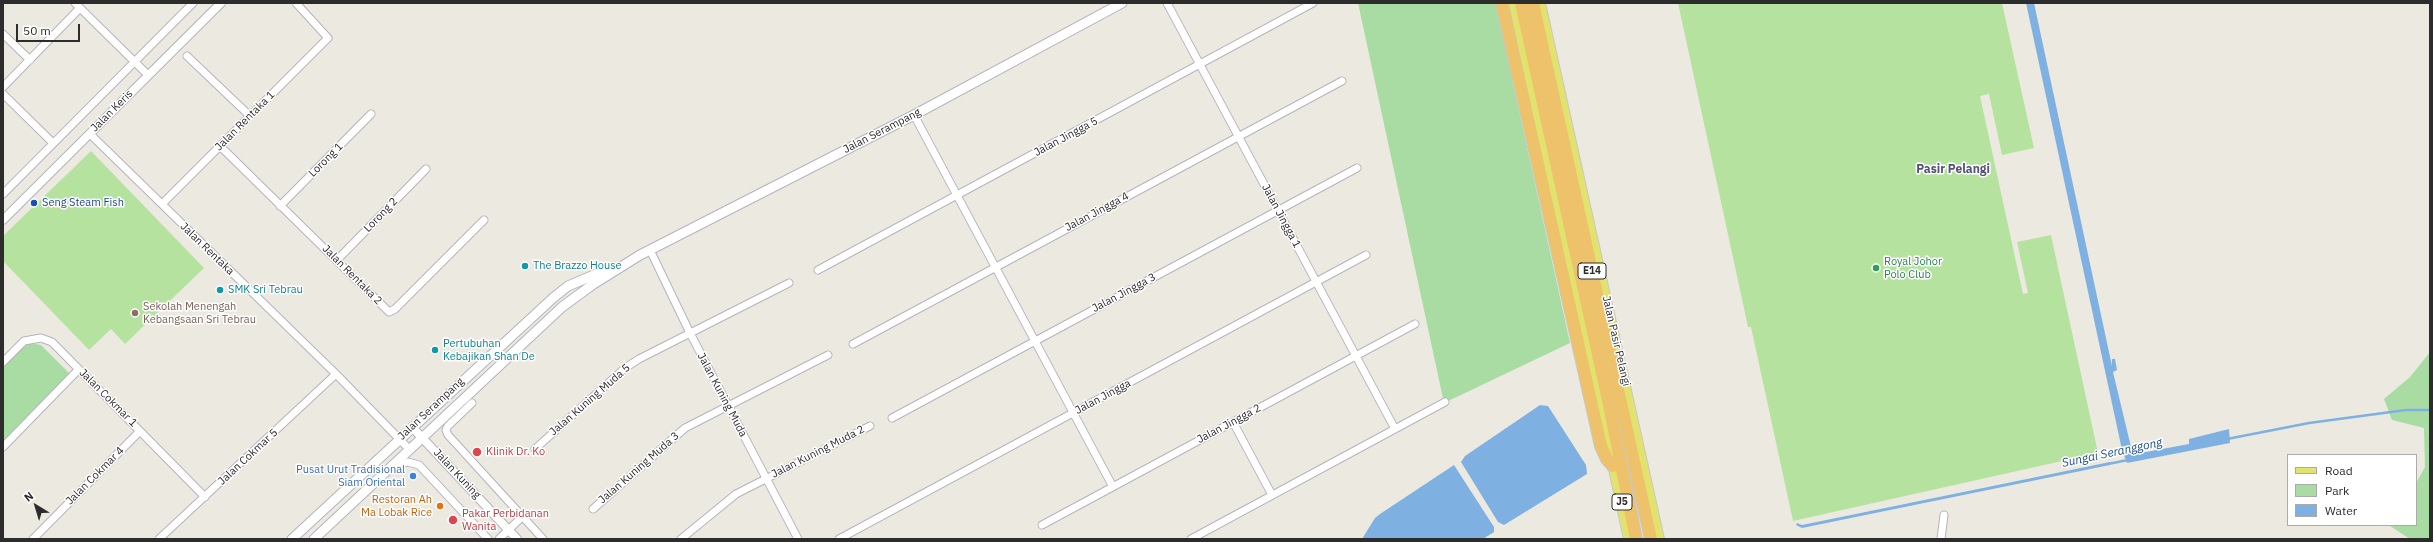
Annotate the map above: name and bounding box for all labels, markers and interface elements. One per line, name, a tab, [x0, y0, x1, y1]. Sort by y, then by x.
scale bar	[18, 16, 82, 42]
text: 50 m	[23, 23, 51, 38]
street label: Jalan Keris	[88, 87, 136, 135]
street label: Jalan Rentaka 1	[212, 88, 278, 154]
street label: Jalan Serampang	[841, 106, 923, 156]
street label: Jalan Jingga 5	[1032, 115, 1100, 159]
street label: Lorong 1	[306, 140, 346, 180]
district label: Pasir Pelangi	[1916, 163, 1990, 177]
street label: Jalan Jingga 1	[1259, 182, 1303, 250]
street label: Jalan Jingga 4	[1063, 190, 1131, 234]
street label: Lorong 2	[361, 195, 401, 235]
place label: Seng Steam Fish	[42, 196, 124, 210]
marker: Seng Steam Fish	[29, 198, 39, 208]
street label: Jalan Rentaka	[177, 220, 237, 278]
street label: Jalan Rentaka 2	[319, 242, 385, 308]
place label: Royal Johor Polo Club	[1884, 255, 1942, 281]
place label: The Brazzo House	[533, 259, 622, 273]
marker: The Brazzo House	[520, 261, 530, 271]
road number: E14	[1578, 263, 1606, 279]
marker: Royal Johor Polo Club	[1871, 263, 1881, 273]
street label: Jalan Jingga 3	[1090, 271, 1158, 315]
place label: SMK Sri Tebrau	[228, 283, 303, 297]
marker: SMK Sri Tebrau	[215, 285, 225, 295]
street label: Jalan Pasir Pelangi	[1599, 294, 1633, 388]
place label: Sekolah Menengah Kebangsaan Sri Tebrau	[143, 300, 256, 326]
marker: Sekolah Menengah Kebangsaan Sri Tebrau	[130, 308, 140, 318]
place label: Pertubuhan Kebajikan Shan De	[443, 337, 535, 363]
marker: Pertubuhan Kebajikan Shan De	[430, 345, 440, 355]
street label: Jalan Kuning Muda	[694, 351, 750, 439]
street label: Jalan Kuning Muda 5	[547, 361, 633, 439]
street label: Jalan Cokmar 1	[76, 366, 140, 430]
street label: Jalan Serampang	[395, 375, 467, 443]
street label: Jalan Jingga	[1073, 377, 1133, 417]
street label: Jalan Jingga 2	[1195, 402, 1263, 446]
street label: Jalan Kuning Muda 2	[769, 423, 867, 481]
street label: Jalan Cokmar 5	[215, 426, 281, 488]
street label: Jalan Kuning Muda 3	[596, 429, 682, 507]
water label: Sungai Seranggong	[2060, 435, 2164, 471]
street label: Jalan Cokmar 4	[63, 444, 127, 508]
place label: Klinik Dr. Ko	[486, 445, 545, 459]
street label: Jalan Kuning	[431, 446, 483, 502]
marker: Klinik Dr. Ko	[471, 446, 483, 458]
legend	[2287, 454, 2417, 526]
place label: Pusat Urut Tradisional Siam Oriental	[296, 463, 405, 489]
text: Road	[2325, 463, 2353, 478]
marker: Pusat Urut Tradisional Siam Oriental	[408, 471, 418, 481]
text: Park	[2325, 483, 2349, 498]
north arrow	[16, 486, 56, 526]
text: N	[21, 489, 36, 505]
place label: Restoran Ah Ma Lobak Rice	[361, 493, 432, 519]
road number: J5	[1612, 494, 1632, 510]
marker: Restoran Ah Ma Lobak Rice	[435, 501, 445, 511]
text: Water	[2325, 503, 2357, 518]
place label: Pakar Perbidanan Wanita	[462, 507, 549, 533]
marker: Pakar Perbidanan Wanita	[447, 514, 459, 526]

